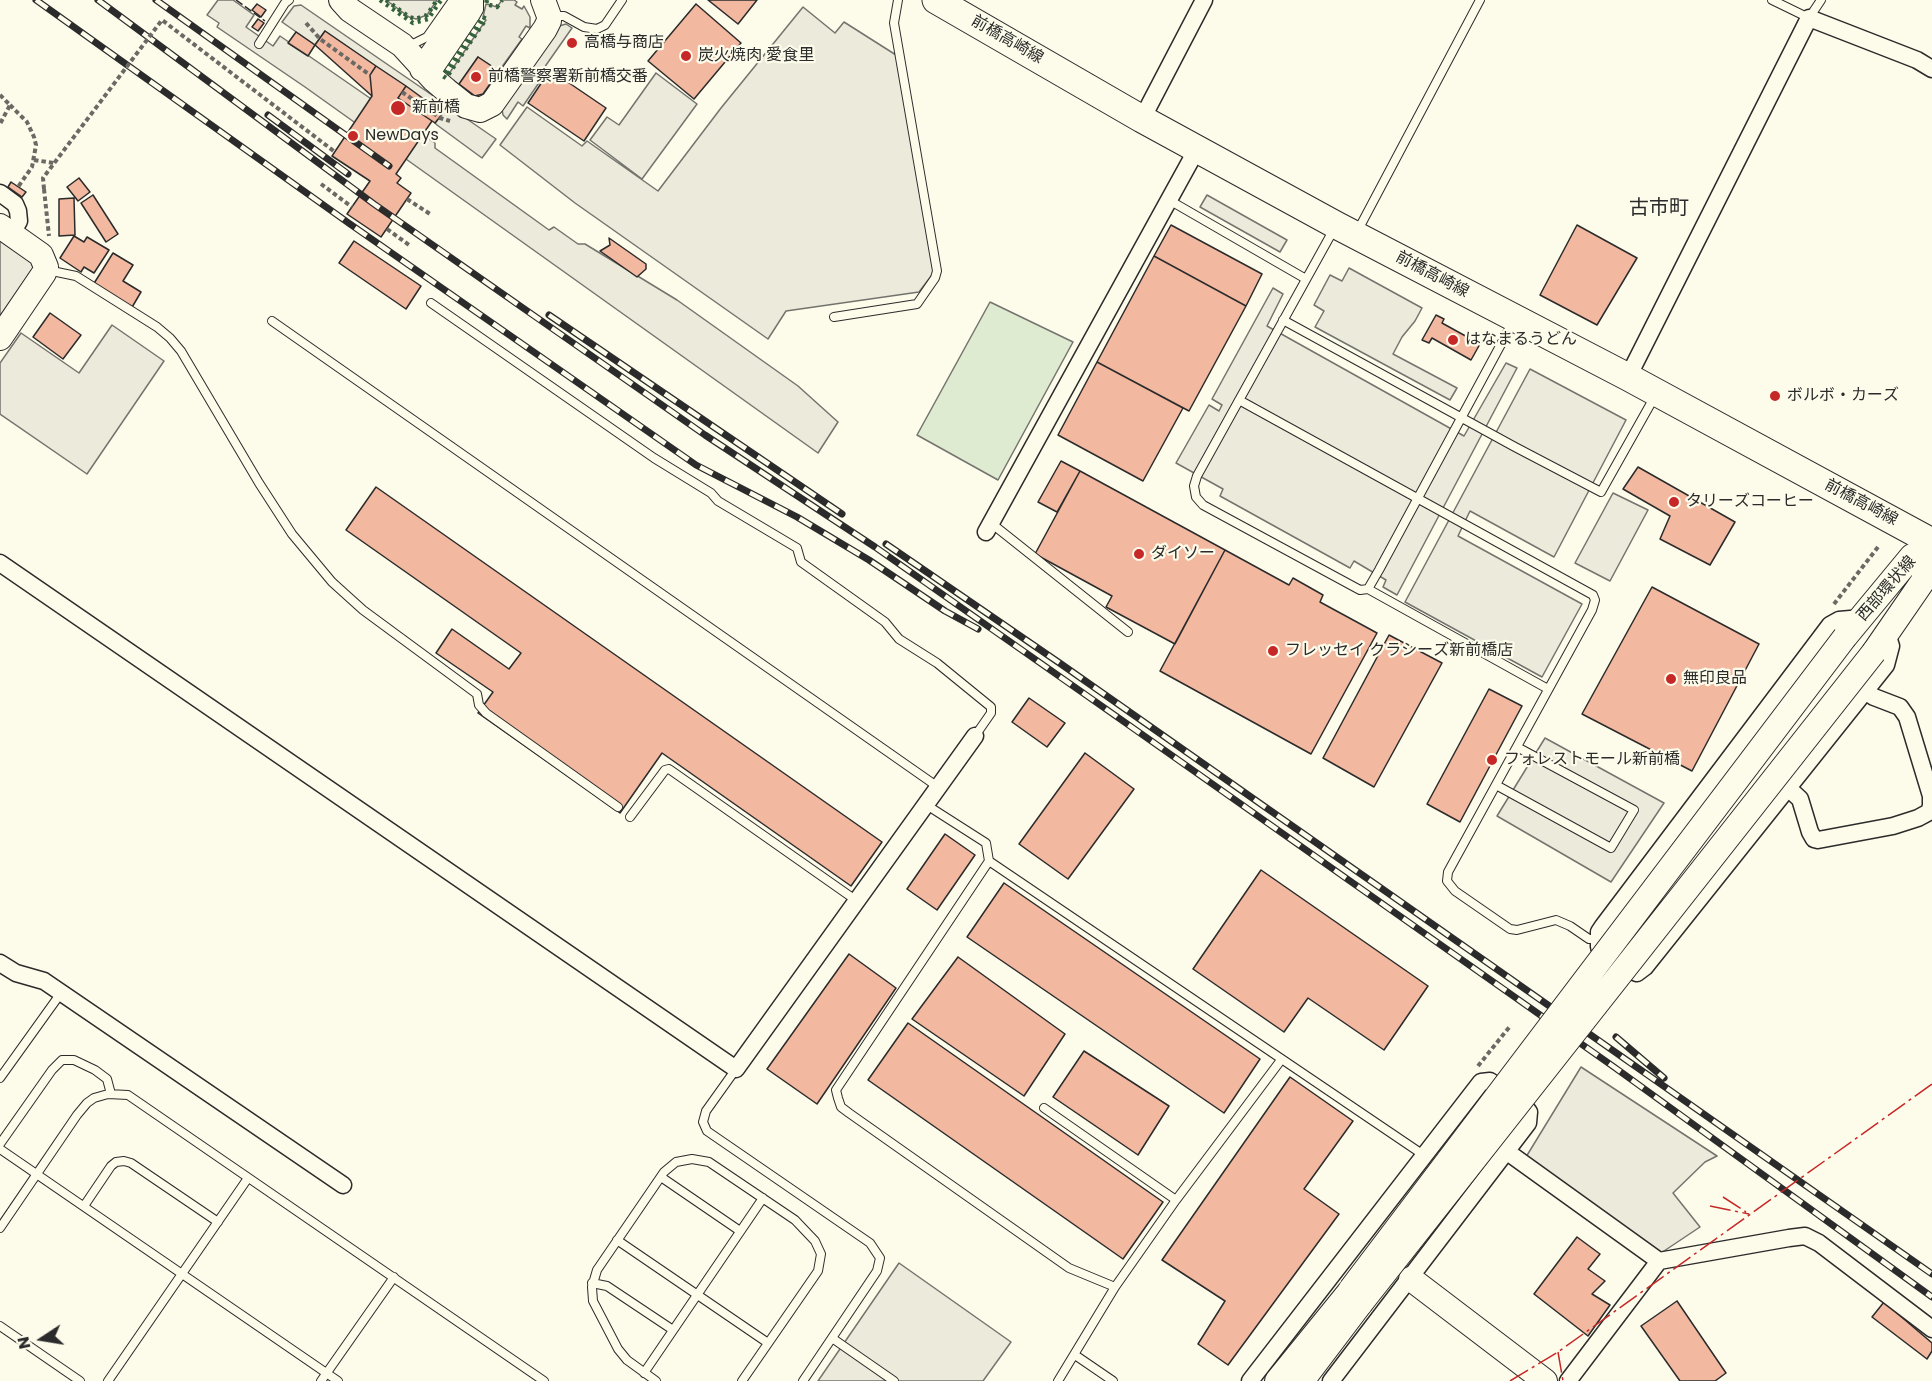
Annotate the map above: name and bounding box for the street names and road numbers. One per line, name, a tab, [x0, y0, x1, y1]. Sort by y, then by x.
street label: 前橋高崎線	[968, 12, 1046, 68]
street label: 前橋高崎線	[1392, 248, 1472, 302]
street label: 前橋高崎線	[1821, 476, 1901, 530]
street label: 西部環状線	[1854, 553, 1920, 625]

